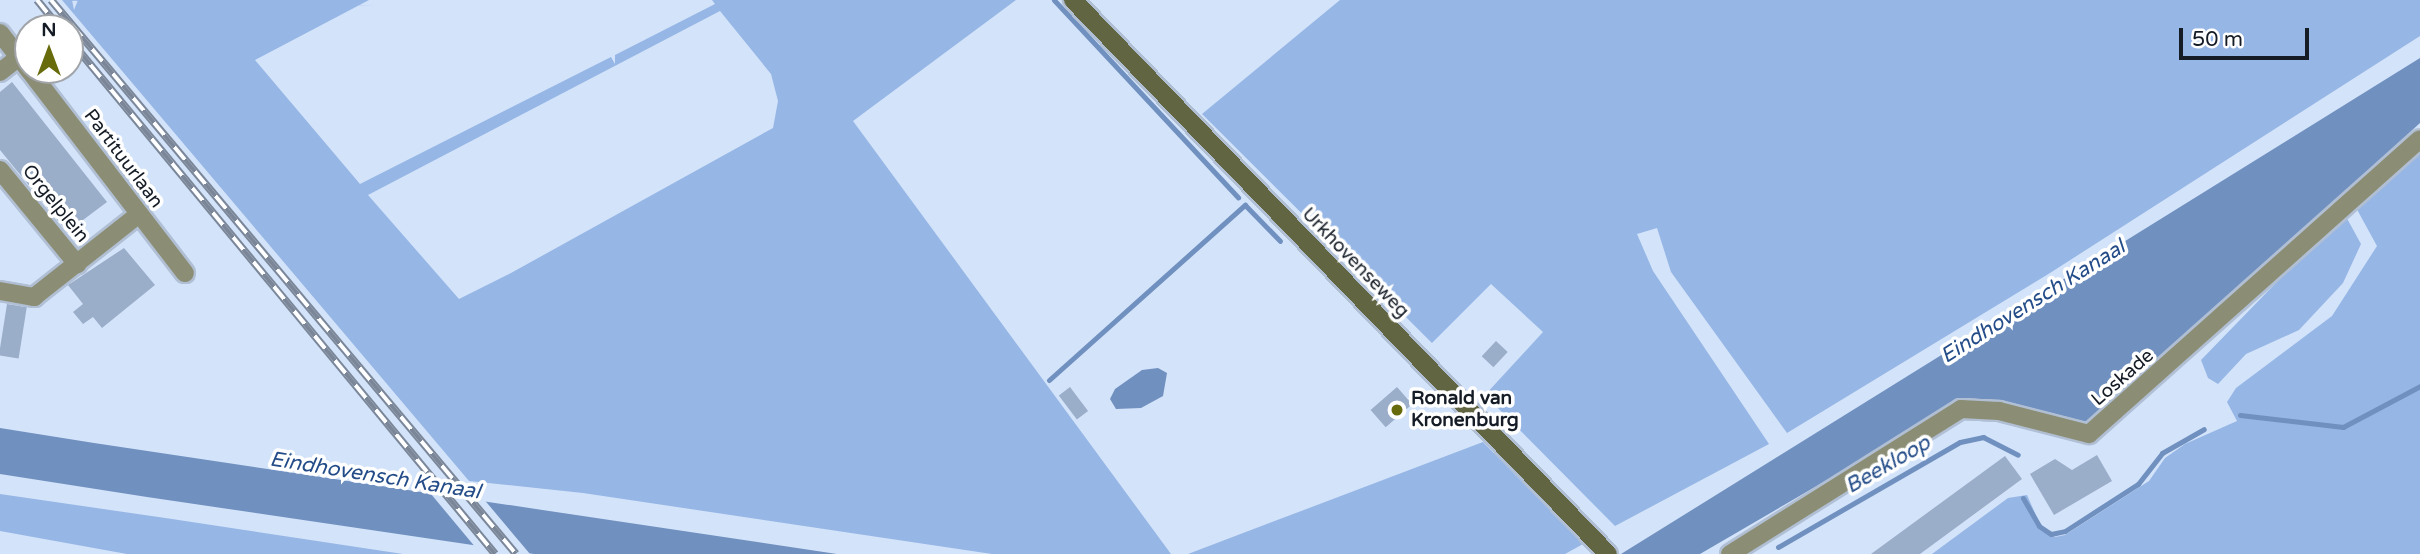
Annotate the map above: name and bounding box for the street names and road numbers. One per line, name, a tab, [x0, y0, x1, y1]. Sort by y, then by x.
street label: Partituurlaan	[79, 105, 167, 213]
street label: Orgelplein	[17, 160, 93, 248]
street label: Urkhovenseweg	[1297, 203, 1413, 323]
street label: Loskade	[2087, 345, 2159, 411]

